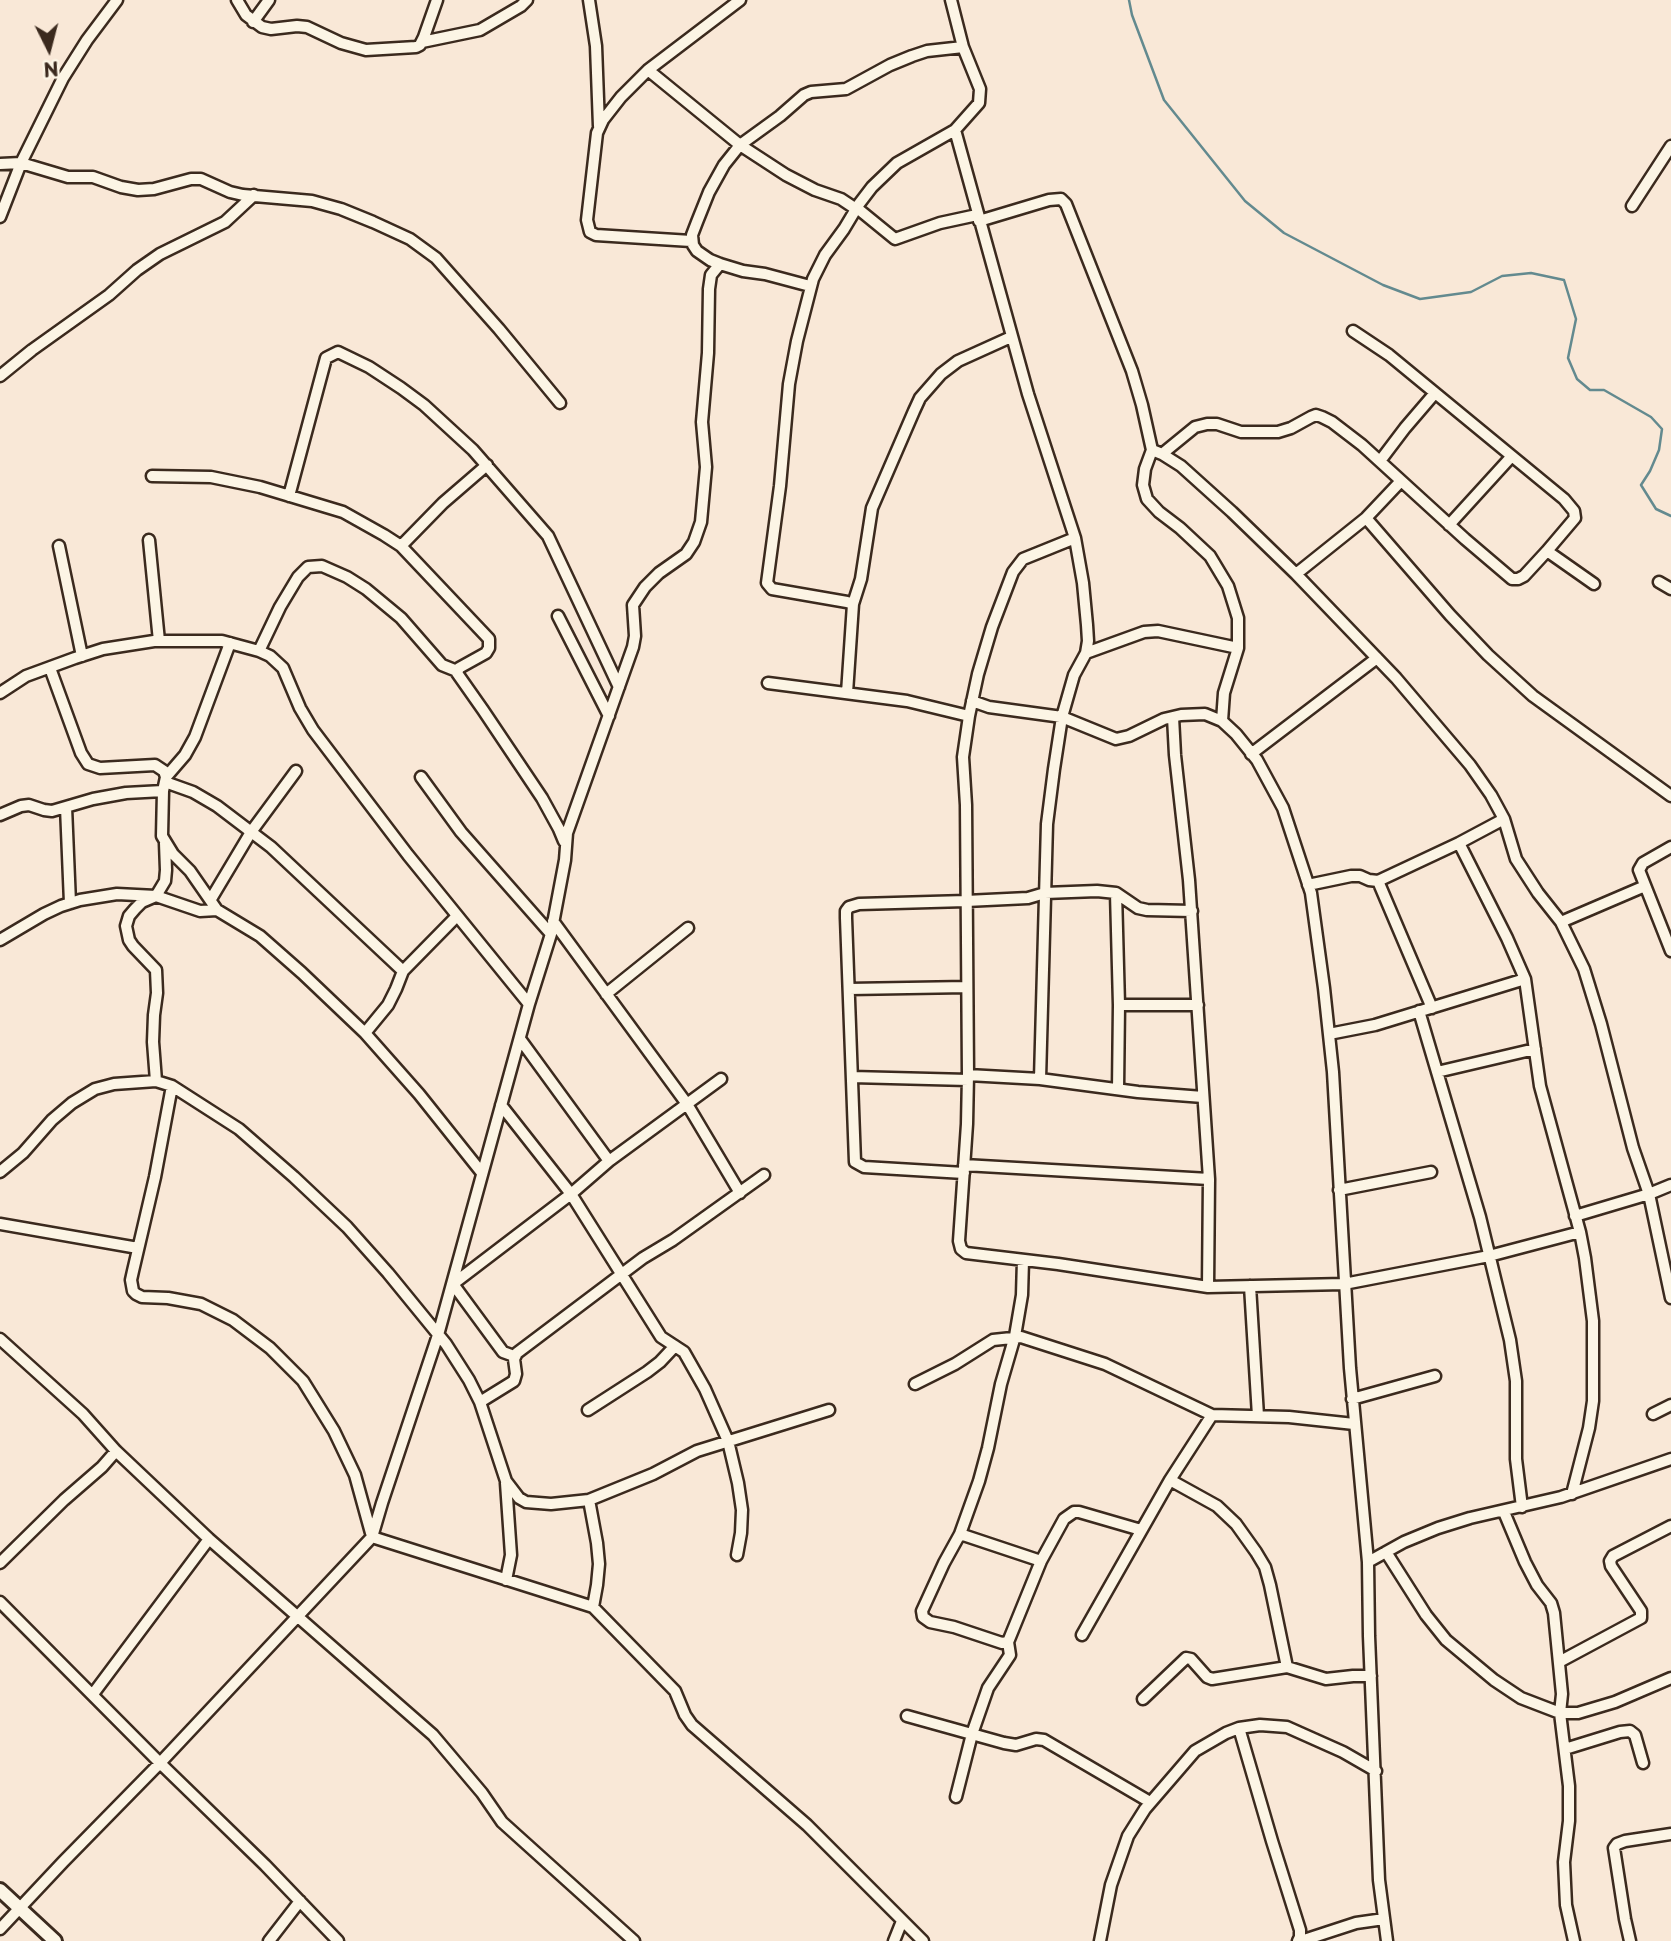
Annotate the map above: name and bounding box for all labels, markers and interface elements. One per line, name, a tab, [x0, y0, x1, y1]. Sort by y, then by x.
north arrow	[14, 14, 84, 84]
text: N	[42, 55, 60, 85]

